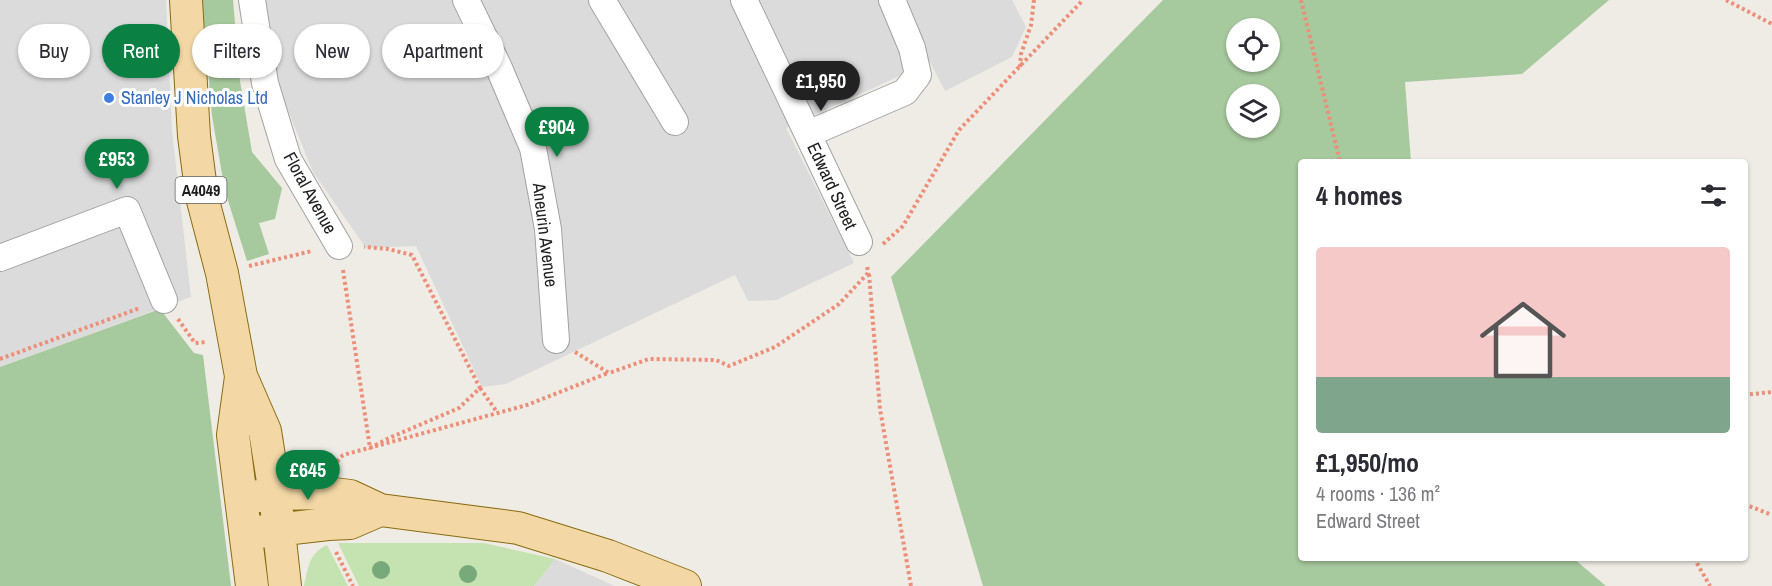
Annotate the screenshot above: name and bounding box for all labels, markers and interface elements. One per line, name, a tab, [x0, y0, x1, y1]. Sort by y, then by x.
map controls	[1226, 18, 1280, 138]
button: locate	[1226, 18, 1280, 72]
chip: Buy	[18, 24, 90, 78]
chip: Rent	[102, 24, 180, 78]
chip: Filters	[192, 24, 282, 78]
chip: New	[294, 24, 370, 78]
chip: Apartment	[382, 24, 504, 78]
pin: £1,950	[772, 61, 870, 112]
text: £1,950	[796, 67, 846, 94]
button: layers	[1226, 84, 1280, 138]
place label: Stanley J Nicholas Ltd	[121, 85, 268, 110]
marker: Stanley J Nicholas Ltd	[102, 91, 116, 105]
pin: £904	[521, 107, 593, 158]
text: £904	[539, 113, 575, 140]
street label: Edward Street	[801, 138, 864, 233]
pin: £953	[81, 139, 153, 190]
text: £953	[99, 145, 135, 172]
street label: Floral Avenue	[278, 147, 343, 238]
road number: A4049	[176, 177, 226, 203]
text: 4 homes	[1316, 178, 1403, 213]
icon: filters	[1697, 179, 1730, 212]
street label: Aneurin Avenue	[527, 180, 564, 288]
icon: home	[1469, 286, 1577, 394]
text: £1,950/mo	[1316, 445, 1419, 480]
pin: £645	[272, 450, 344, 501]
text: £645	[290, 456, 326, 483]
text: 4 rooms · 136 m²	[1316, 480, 1440, 507]
text: Edward Street	[1316, 507, 1420, 534]

